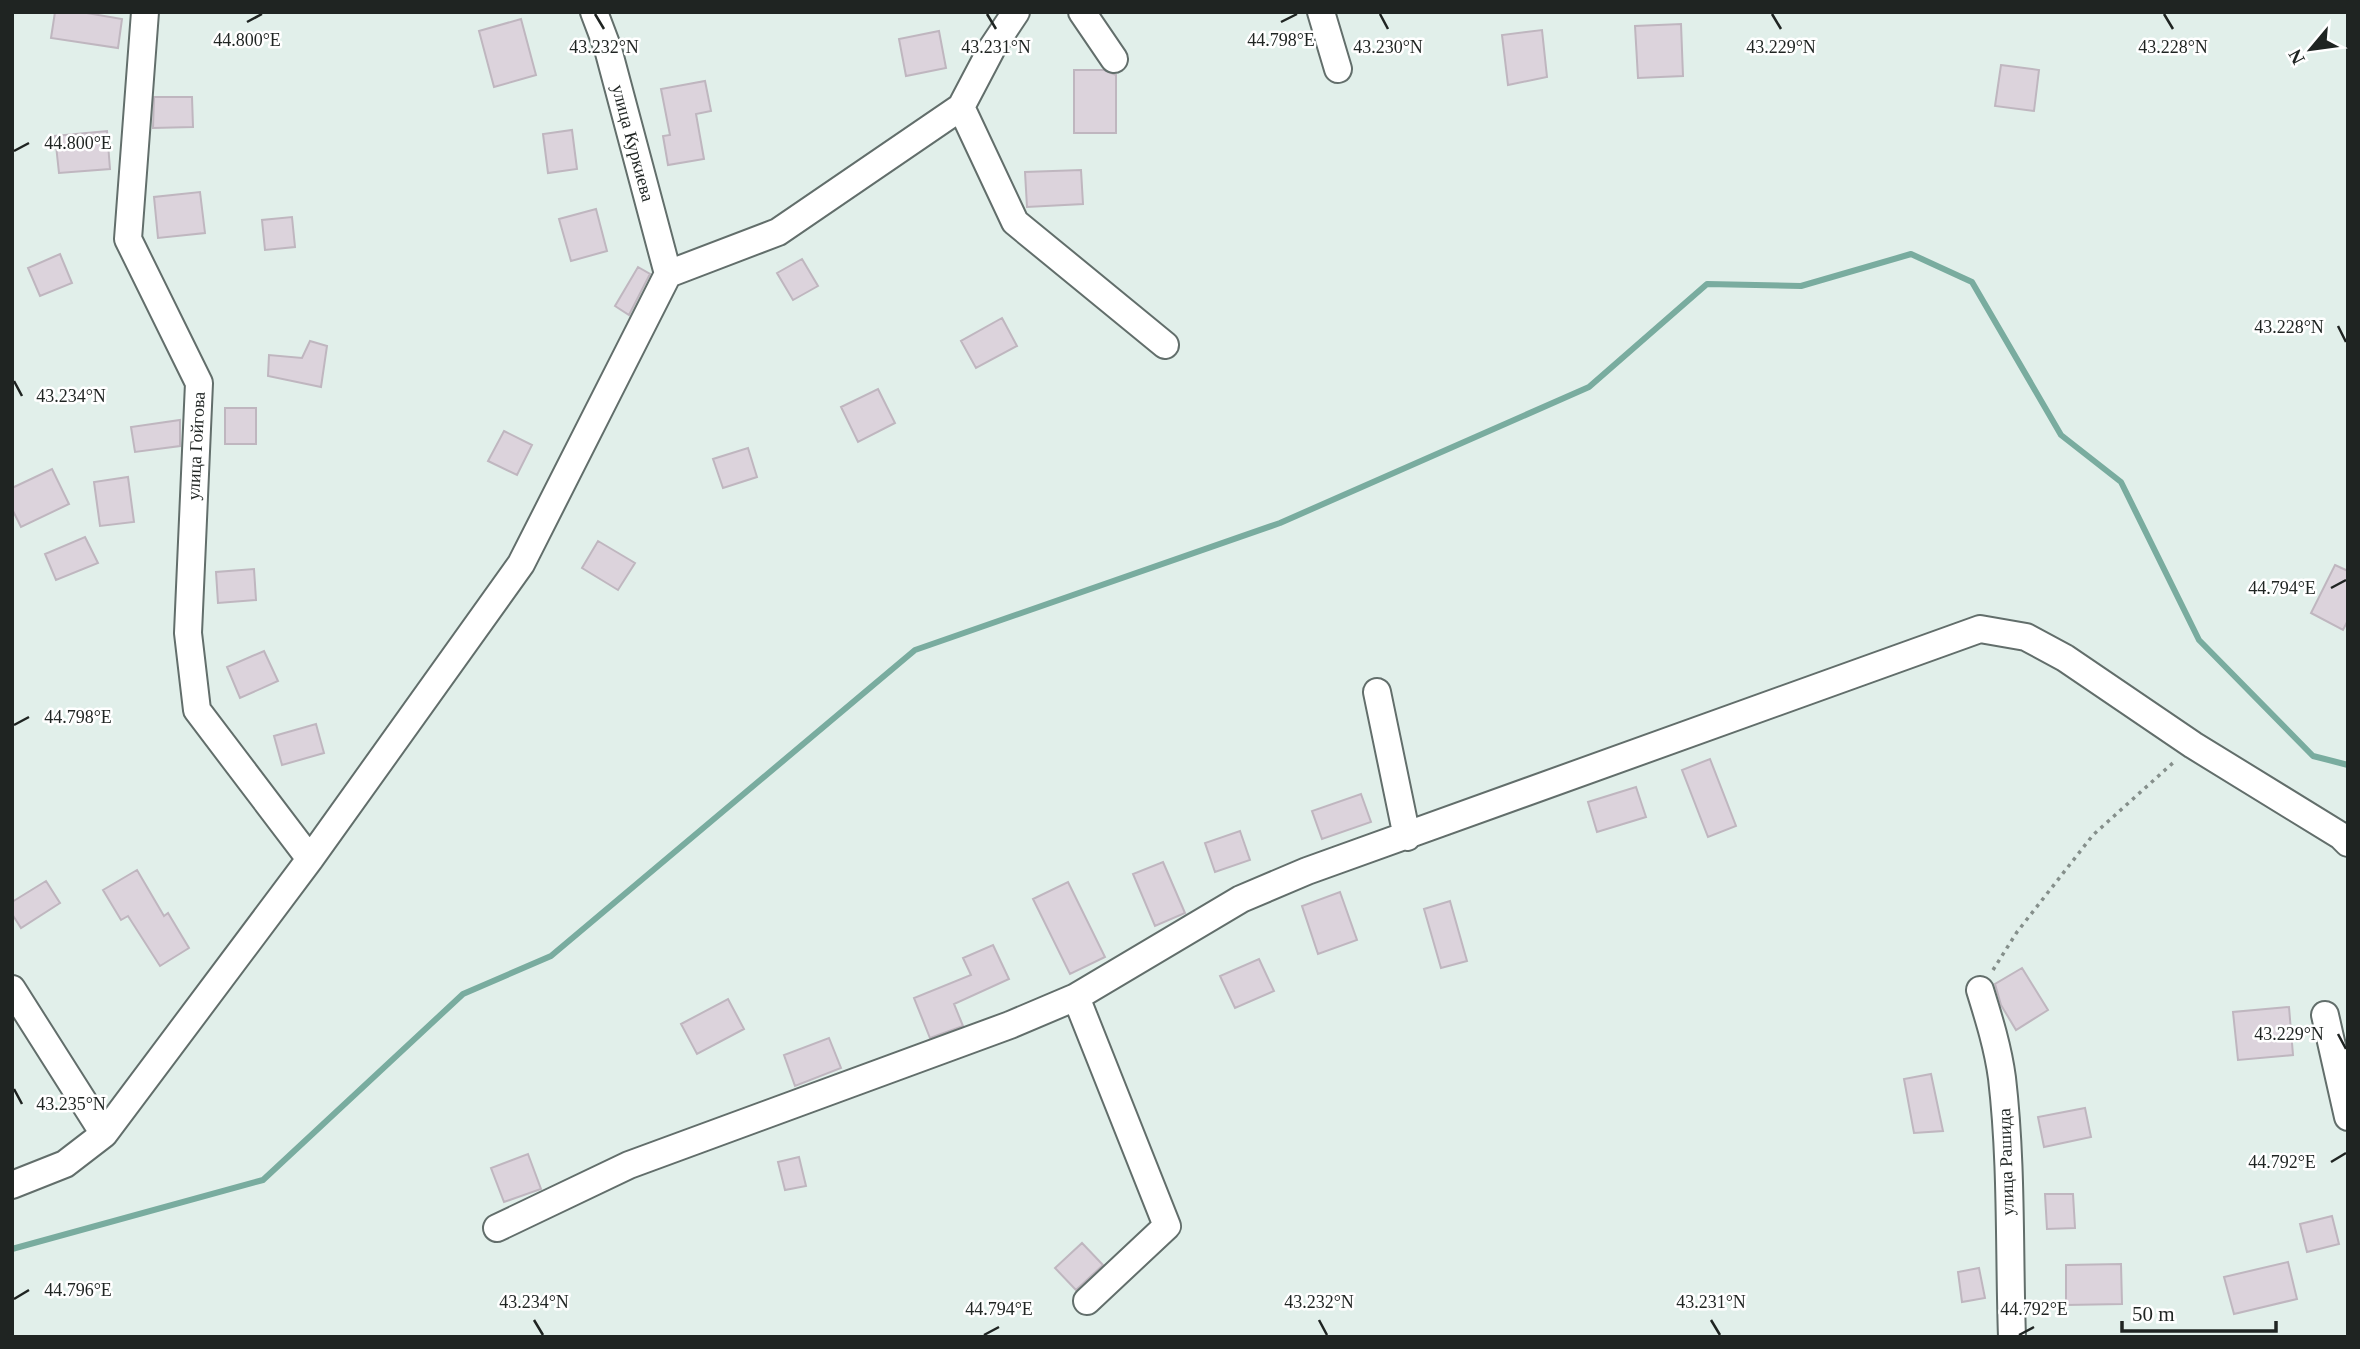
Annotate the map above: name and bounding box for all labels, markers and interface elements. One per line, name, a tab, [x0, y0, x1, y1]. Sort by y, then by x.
north arrow	[2276, 14, 2346, 84]
text: 44.800°E	[213, 30, 281, 50]
text: 44.798°E	[1247, 30, 1315, 50]
text: 43.232°N	[569, 37, 639, 57]
text: 43.231°N	[961, 37, 1031, 57]
text: 43.230°N	[1353, 37, 1423, 57]
text: 43.229°N	[1746, 37, 1816, 57]
text: 43.228°N	[2138, 37, 2208, 57]
text: N	[2284, 46, 2309, 68]
street label: улица Куркиева	[608, 82, 658, 204]
text: 44.800°E	[44, 133, 112, 153]
text: 43.228°N	[2254, 317, 2324, 337]
text: 43.234°N	[36, 386, 106, 406]
street label: улица Гойгова	[183, 391, 209, 501]
text: 44.794°E	[2248, 578, 2316, 598]
text: 44.798°E	[44, 707, 112, 727]
text: 43.229°N	[2254, 1024, 2324, 1044]
text: 43.235°N	[36, 1094, 106, 1114]
street label: улица Рашида	[1994, 1108, 2018, 1216]
text: 44.792°E	[2248, 1152, 2316, 1172]
text: 44.796°E	[44, 1280, 112, 1300]
scale bar	[2122, 1290, 2276, 1334]
text: 43.234°N	[499, 1292, 569, 1312]
text: 43.232°N	[1284, 1292, 1354, 1312]
text: 43.231°N	[1676, 1292, 1746, 1312]
text: 44.794°E	[965, 1299, 1033, 1319]
text: 44.792°E	[2000, 1299, 2068, 1319]
text: 50 m	[2132, 1302, 2175, 1326]

